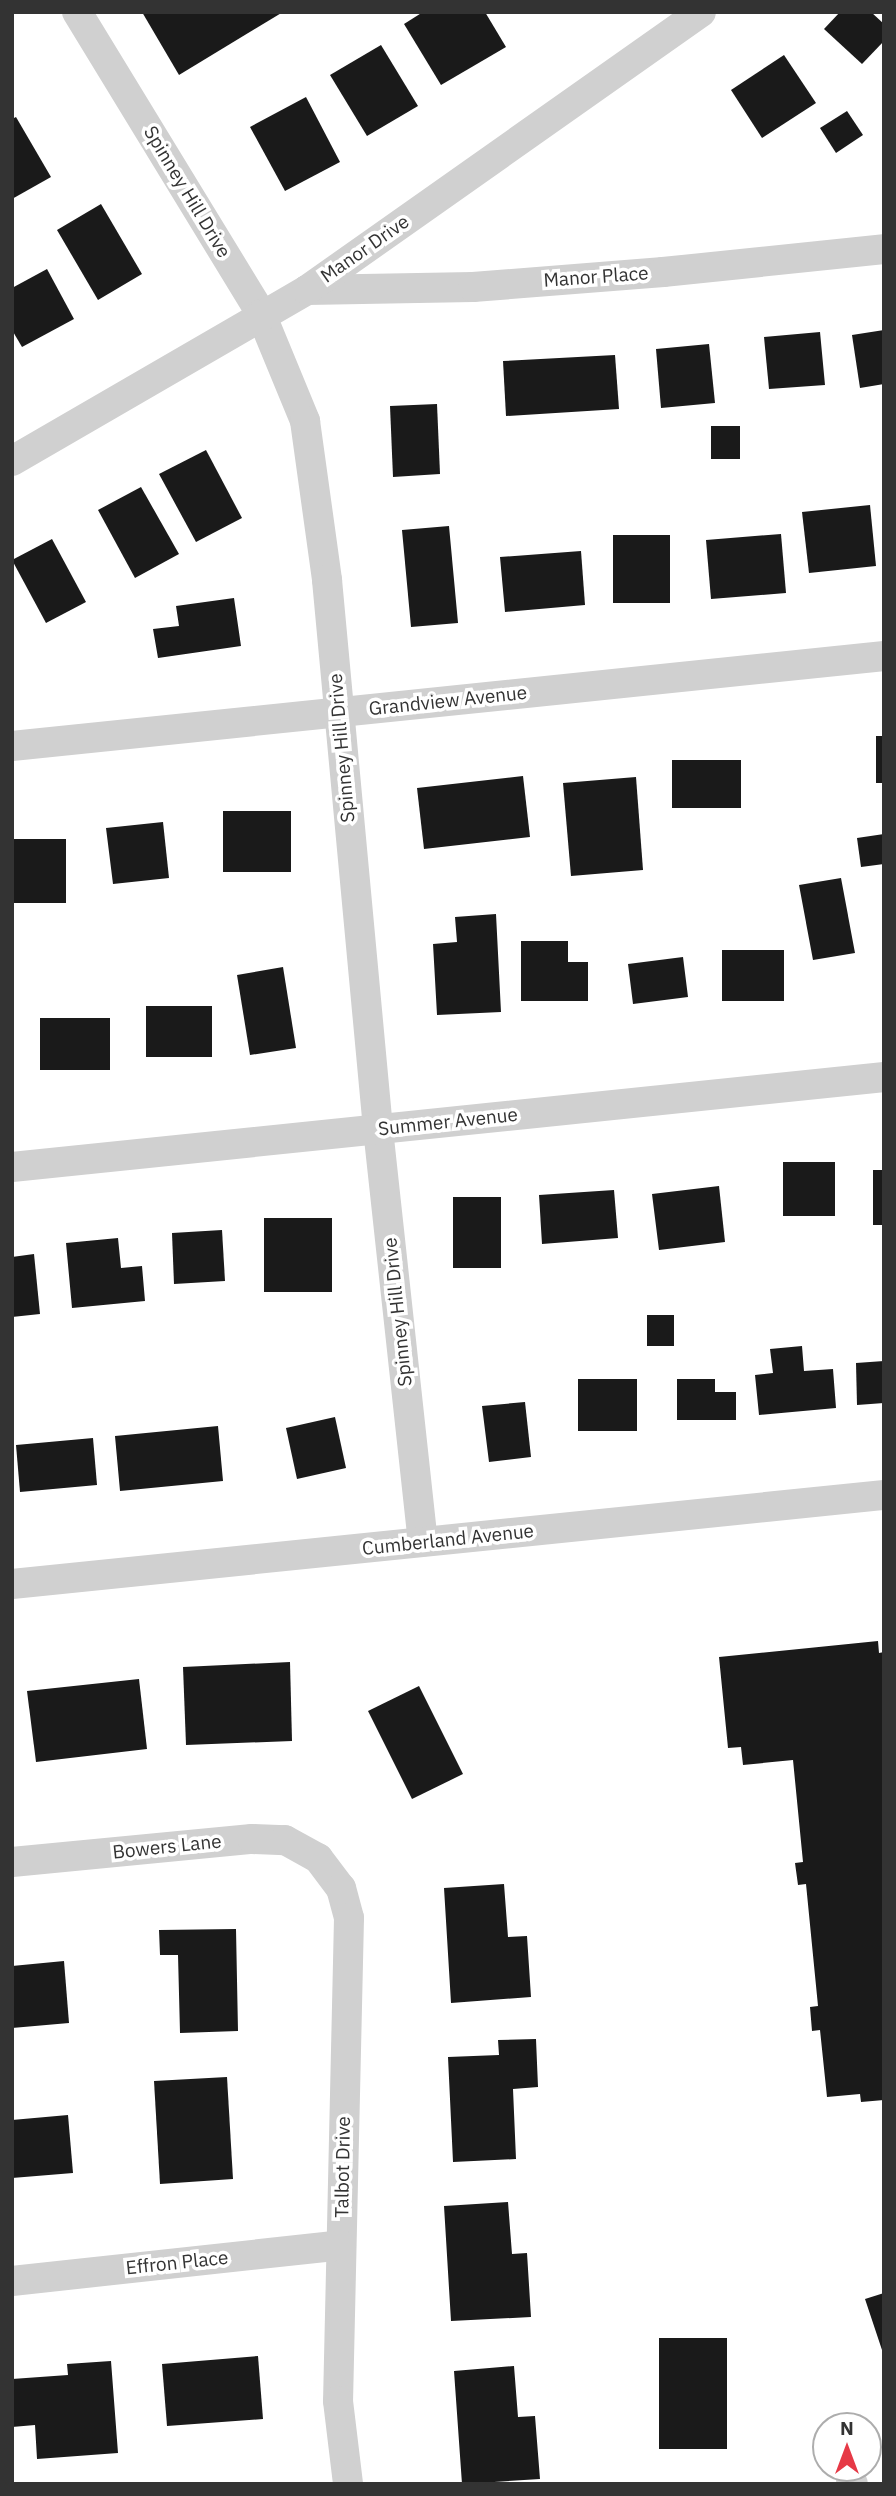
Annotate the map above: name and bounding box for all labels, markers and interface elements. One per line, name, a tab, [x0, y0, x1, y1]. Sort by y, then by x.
street label: Spinney Hill Drive	[139, 122, 235, 262]
street label: Manor Drive	[316, 210, 414, 288]
street label: Manor Place	[543, 262, 649, 292]
street label: Spinney Hill Drive	[324, 672, 360, 824]
street label: Grandview Avenue	[368, 681, 528, 721]
street label: Summer Avenue	[377, 1103, 519, 1141]
street label: Spinney Hill Drive	[379, 1236, 417, 1388]
street label: Cumberland Avenue	[361, 1520, 535, 1560]
street label: Bowers Lane	[111, 1830, 223, 1864]
street label: Talbot Drive	[331, 2116, 355, 2218]
street label: Effron Place	[125, 2246, 229, 2280]
north arrow	[812, 2412, 882, 2482]
text: N	[840, 2416, 854, 2440]

